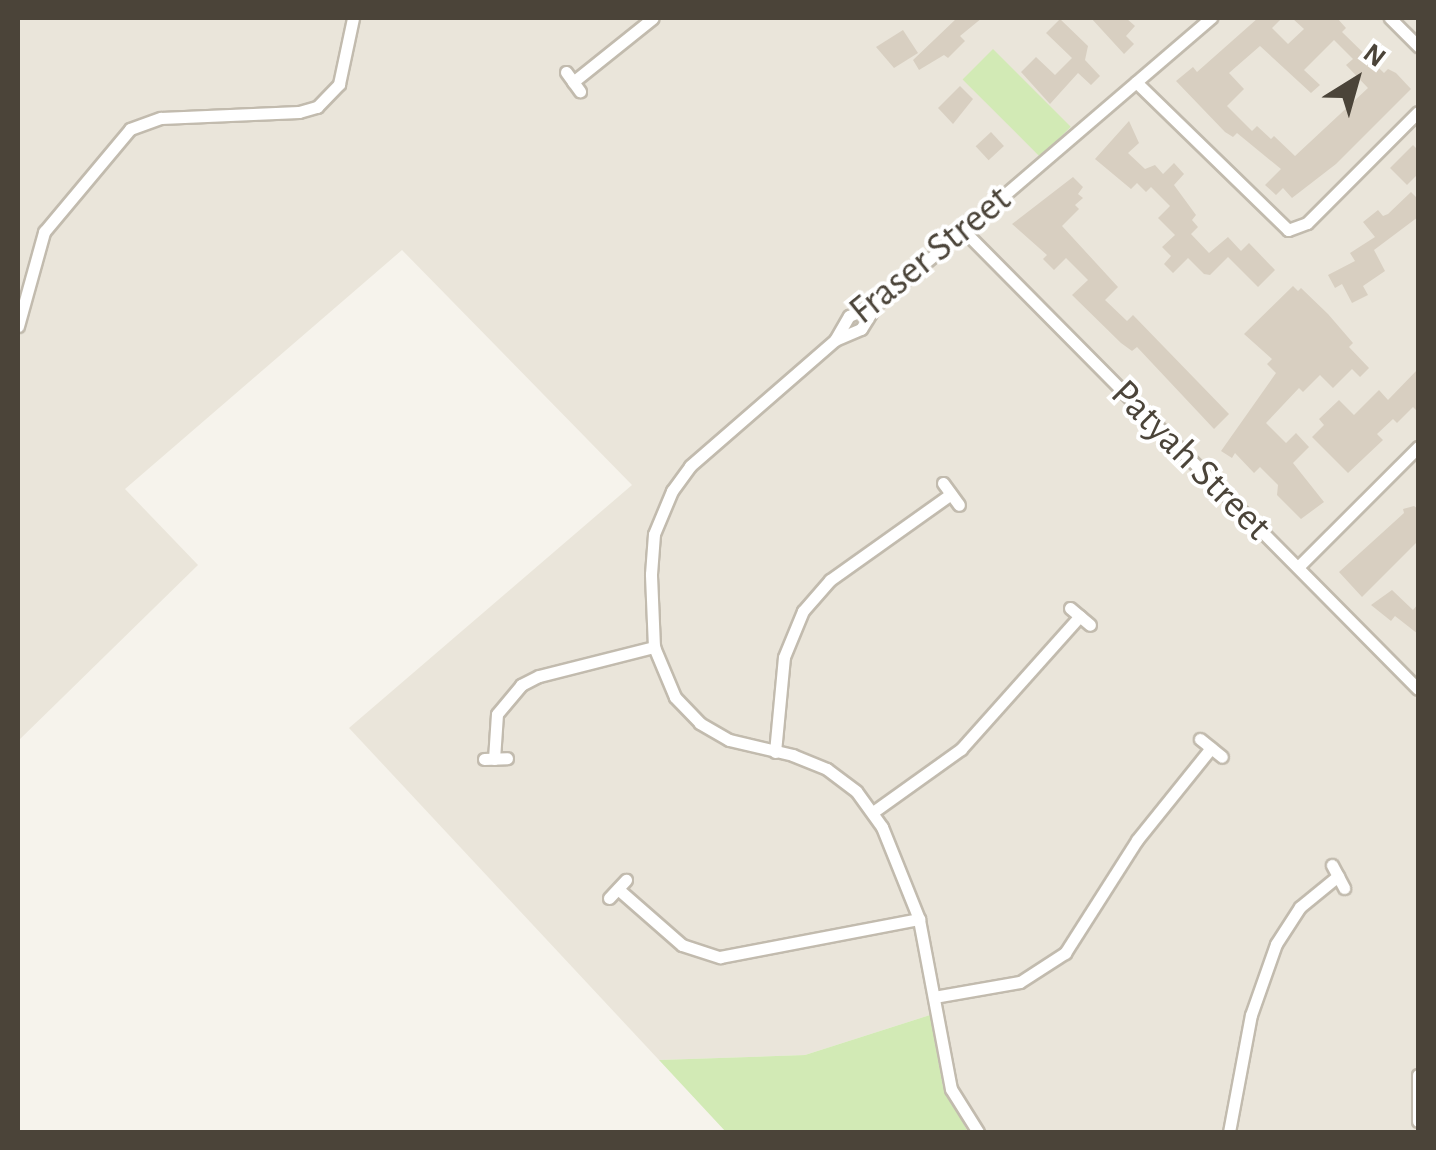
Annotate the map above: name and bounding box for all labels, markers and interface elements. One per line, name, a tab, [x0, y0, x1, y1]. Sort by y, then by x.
north arrow	[1306, 30, 1406, 130]
text: N	[1358, 39, 1390, 73]
street label: Fraser Street	[840, 175, 1020, 335]
street label: Patyah Street	[1101, 370, 1281, 550]

